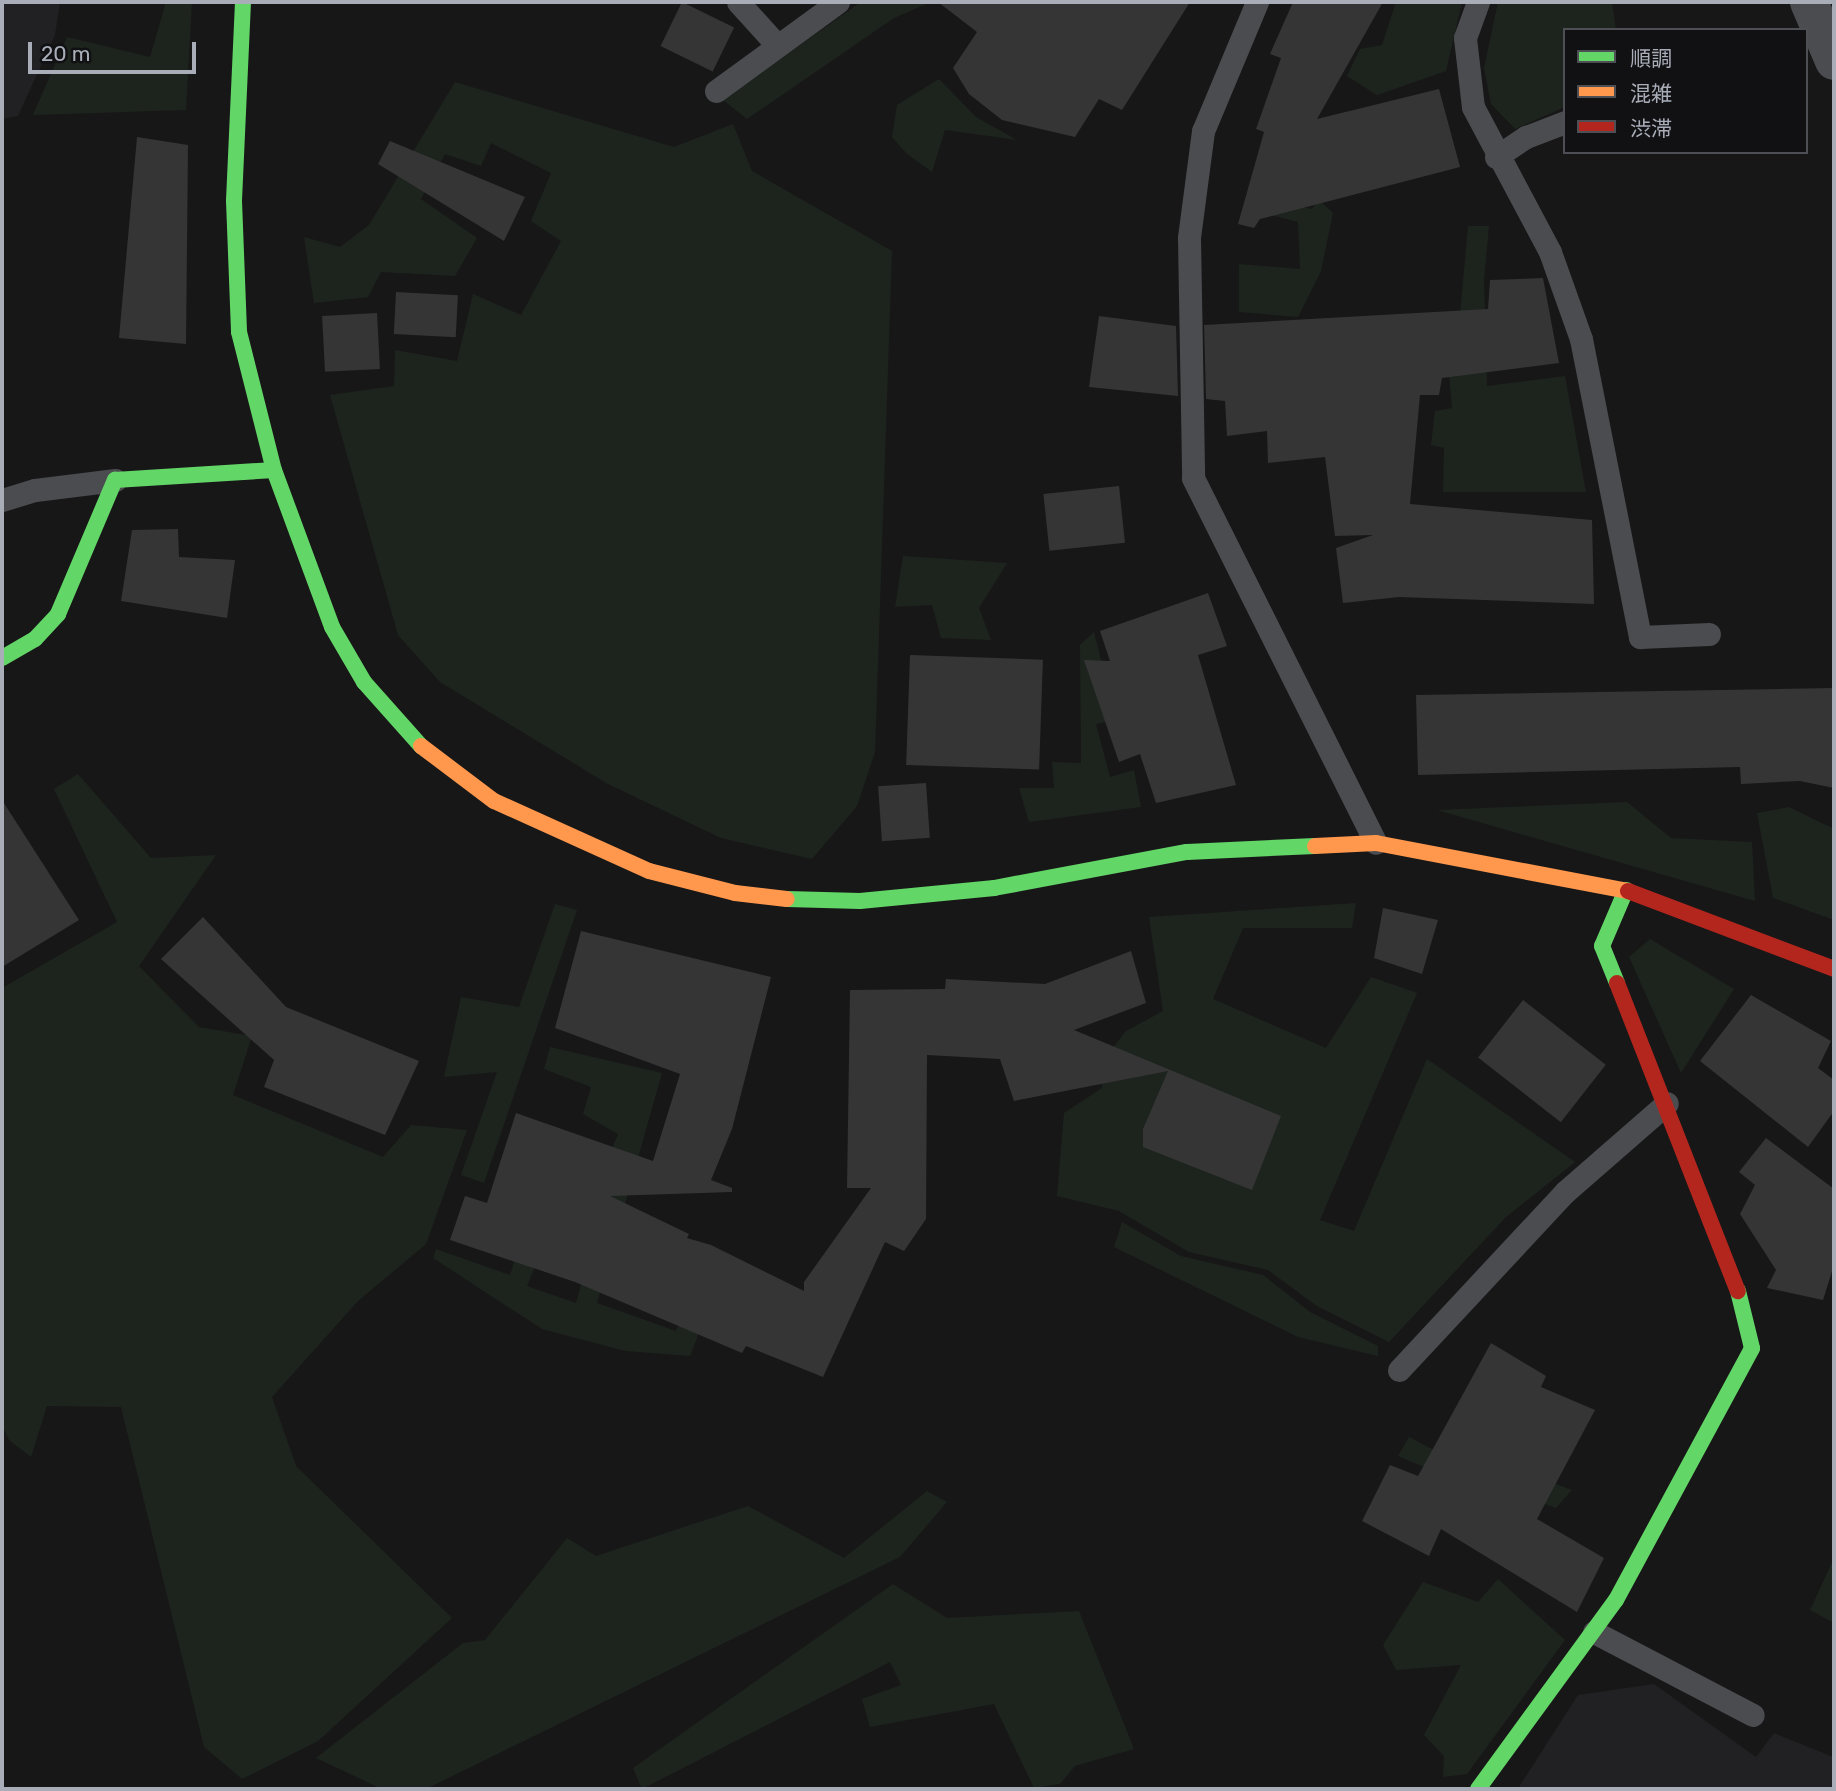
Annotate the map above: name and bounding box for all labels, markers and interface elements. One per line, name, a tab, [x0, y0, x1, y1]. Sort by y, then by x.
scale bar	[32, 28, 200, 72]
legend	[1563, 28, 1808, 154]
text: 20 m	[41, 41, 90, 66]
text: 順調	[1630, 46, 1672, 71]
text: 混雑	[1630, 81, 1672, 106]
text: 渋滞	[1630, 116, 1672, 141]

